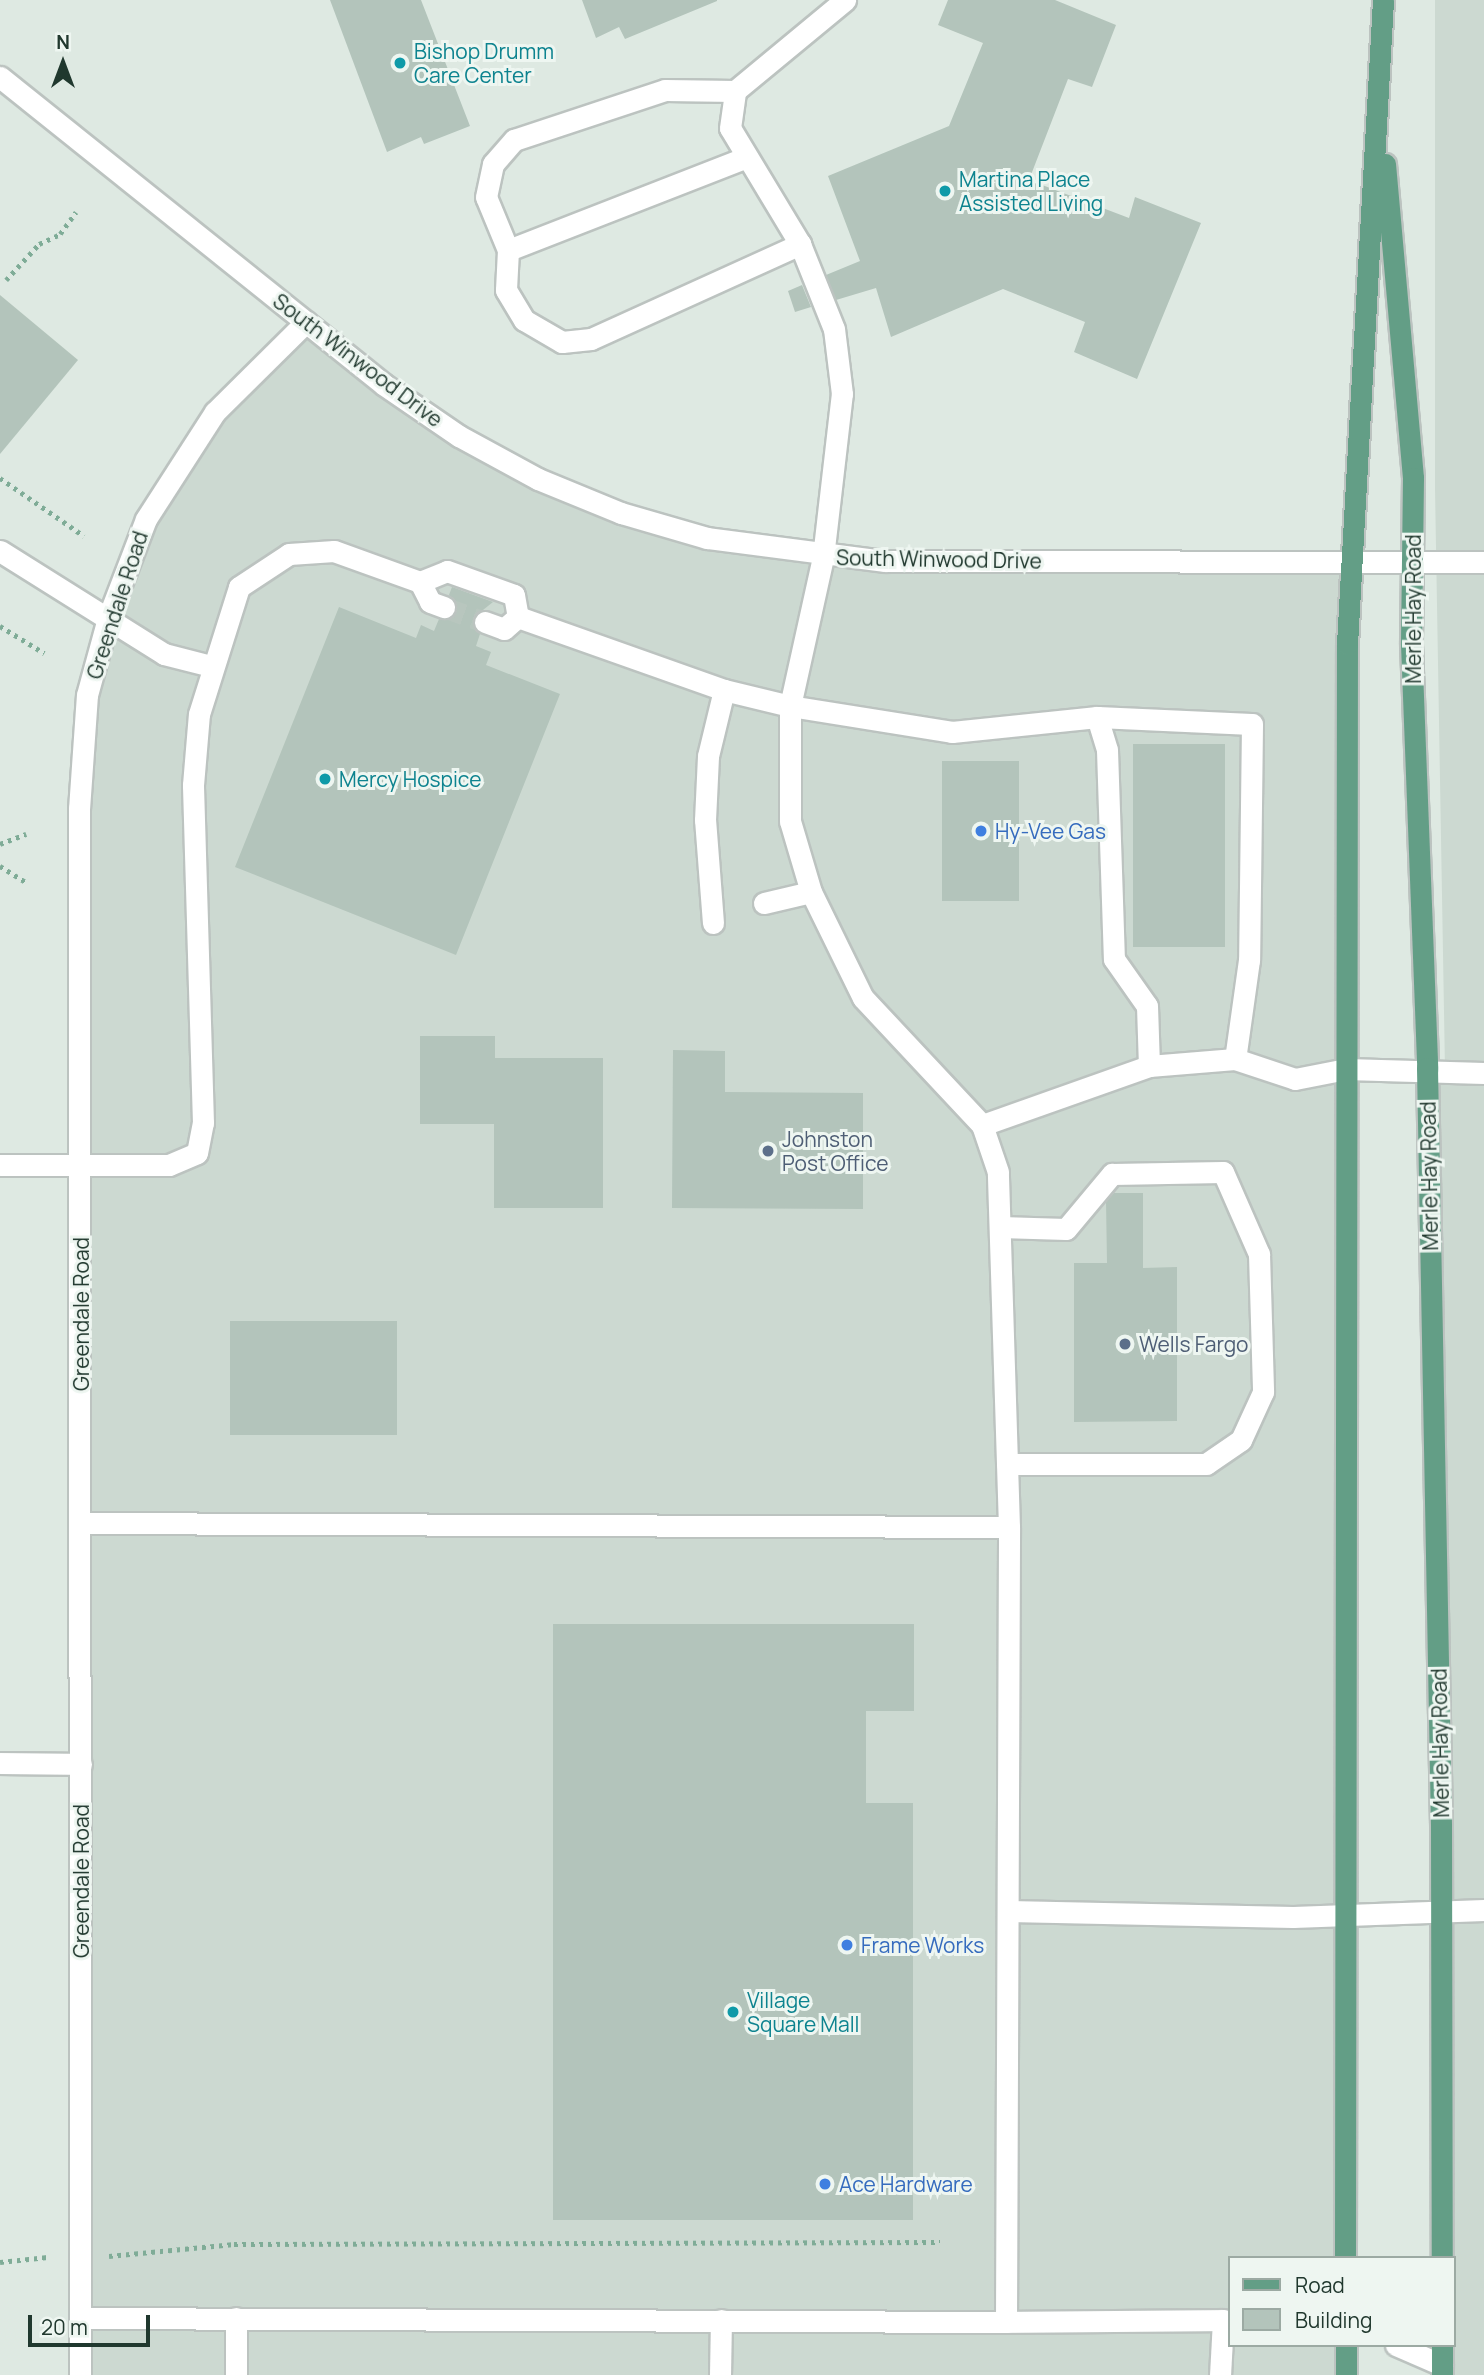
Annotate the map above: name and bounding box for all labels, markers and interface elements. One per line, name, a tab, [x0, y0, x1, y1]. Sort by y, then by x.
north arrow	[28, 28, 98, 98]
text: N	[56, 29, 70, 55]
place label: Bishop Drumm Care Center	[414, 38, 554, 88]
marker: Bishop Drumm Care Center	[392, 55, 408, 71]
place label: Martina Place Assisted Living	[959, 166, 1103, 216]
marker: Martina Place Assisted Living	[937, 183, 953, 199]
street label: South Winwood Drive	[268, 288, 448, 432]
street label: Greendale Road	[81, 528, 153, 682]
street label: Merle Hay Road	[1400, 534, 1426, 684]
street label: South Winwood Drive	[836, 545, 1042, 573]
place label: Mercy Hospice	[339, 766, 481, 792]
marker: Mercy Hospice	[317, 771, 333, 787]
place label: Hy-Vee Gas	[995, 818, 1106, 844]
marker: Hy-Vee Gas	[973, 823, 989, 839]
street label: Merle Hay Road	[1415, 1101, 1443, 1251]
place label: Johnston Post Office	[782, 1126, 888, 1176]
marker: Johnston Post Office	[760, 1143, 776, 1159]
street label: Greendale Road	[68, 1237, 94, 1391]
place label: Wells Fargo	[1139, 1331, 1249, 1357]
marker: Wells Fargo	[1117, 1336, 1133, 1352]
street label: Merle Hay Road	[1426, 1668, 1454, 1818]
street label: Greendale Road	[68, 1804, 94, 1958]
place label: Frame Works	[861, 1932, 984, 1958]
marker: Frame Works	[839, 1937, 855, 1953]
place label: Village Square Mall	[747, 1987, 859, 2037]
marker: Village Square Mall	[725, 2004, 741, 2020]
place label: Ace Hardware	[839, 2171, 973, 2197]
marker: Ace Hardware	[817, 2176, 833, 2192]
legend	[1228, 2256, 1456, 2347]
text: Road	[1295, 2271, 1345, 2299]
scale bar	[32, 2302, 154, 2346]
text: Building	[1295, 2306, 1372, 2334]
text: 20 m	[41, 2313, 88, 2341]

